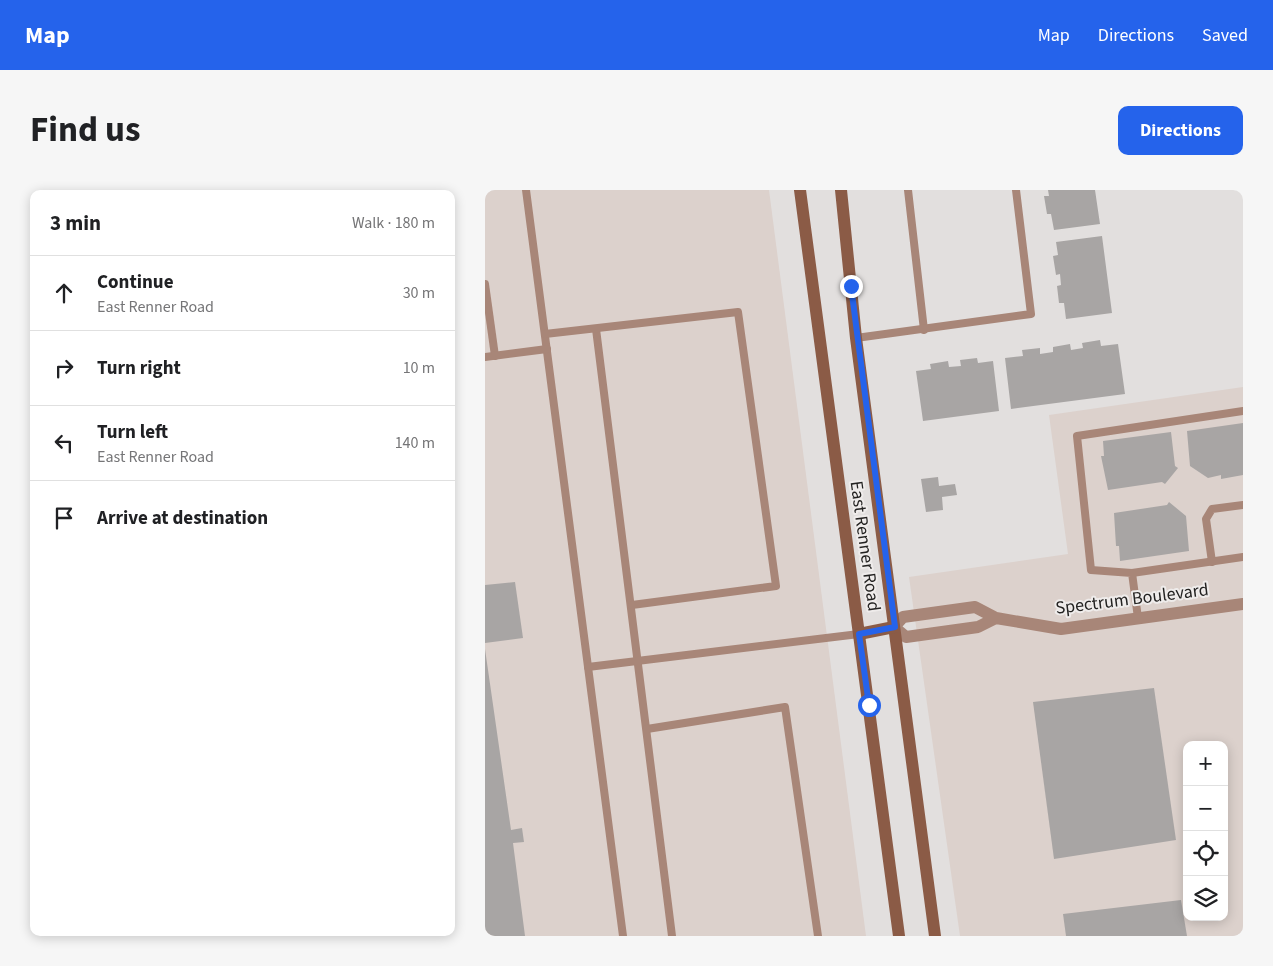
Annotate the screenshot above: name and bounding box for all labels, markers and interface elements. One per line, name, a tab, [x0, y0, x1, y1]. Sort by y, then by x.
text: Map	[25, 18, 70, 53]
text: Map	[1038, 23, 1070, 48]
text: Directions	[1098, 23, 1174, 48]
text: Saved	[1202, 23, 1248, 48]
text: Find us	[30, 105, 140, 155]
button: Directions	[1118, 106, 1243, 155]
text: 3 min	[50, 208, 101, 238]
text: Walk · 180 m	[352, 212, 435, 234]
text: Continue	[97, 269, 174, 296]
route end	[840, 275, 863, 298]
icon: ahead	[50, 279, 78, 307]
text: 30 m	[403, 282, 435, 304]
text: East Renner Road	[97, 296, 214, 318]
icon: right	[50, 354, 78, 382]
text: Turn right	[97, 355, 181, 382]
text: 10 m	[403, 357, 435, 379]
text: Turn left	[97, 419, 168, 446]
icon: left	[50, 429, 78, 457]
text: 140 m	[395, 432, 435, 454]
text: East Renner Road	[97, 446, 214, 468]
street label: East Renner Road	[843, 479, 887, 613]
icon: arrive	[50, 504, 78, 532]
text: Arrive at destination	[97, 505, 268, 532]
street label: Spectrum Boulevard	[1054, 577, 1210, 621]
route start	[858, 694, 881, 717]
map controls	[1183, 741, 1228, 921]
button: +	[1183, 741, 1228, 786]
button: −	[1183, 786, 1228, 831]
button: locate	[1183, 831, 1228, 876]
button: layers	[1183, 876, 1228, 921]

